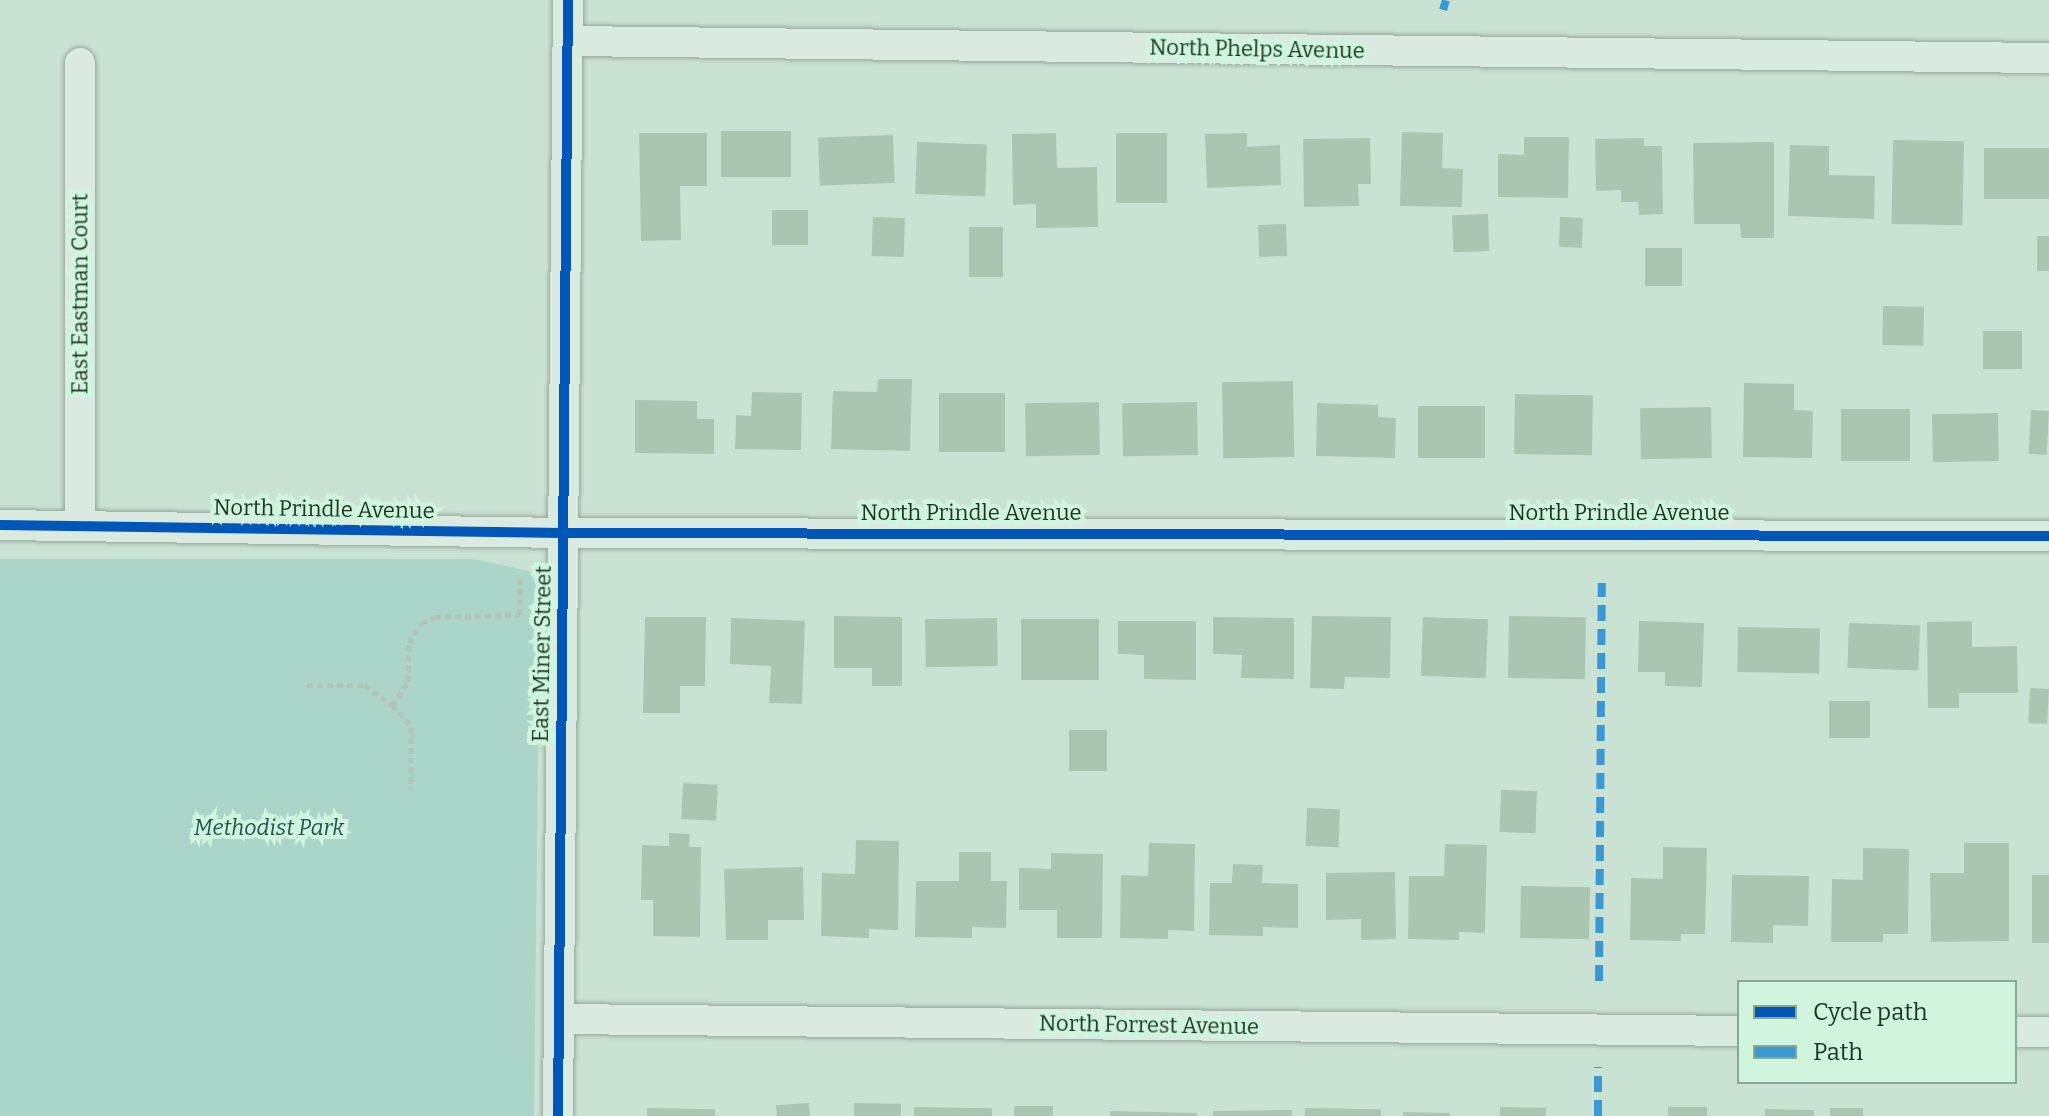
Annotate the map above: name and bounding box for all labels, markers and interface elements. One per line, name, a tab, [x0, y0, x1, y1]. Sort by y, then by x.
street label: North Phelps Avenue	[1149, 34, 1365, 64]
street label: East Eastman Court	[67, 194, 93, 394]
street label: North Prindle Avenue	[213, 494, 435, 524]
street label: North Prindle Avenue	[860, 500, 1082, 526]
street label: North Prindle Avenue	[1508, 500, 1730, 526]
street label: East Miner Street	[527, 566, 557, 742]
park label: Methodist Park	[194, 815, 344, 841]
legend	[1737, 980, 2017, 1084]
text: Cycle path	[1813, 998, 1928, 1026]
street label: North Forrest Avenue	[1039, 1010, 1259, 1040]
text: Path	[1813, 1038, 1863, 1066]

